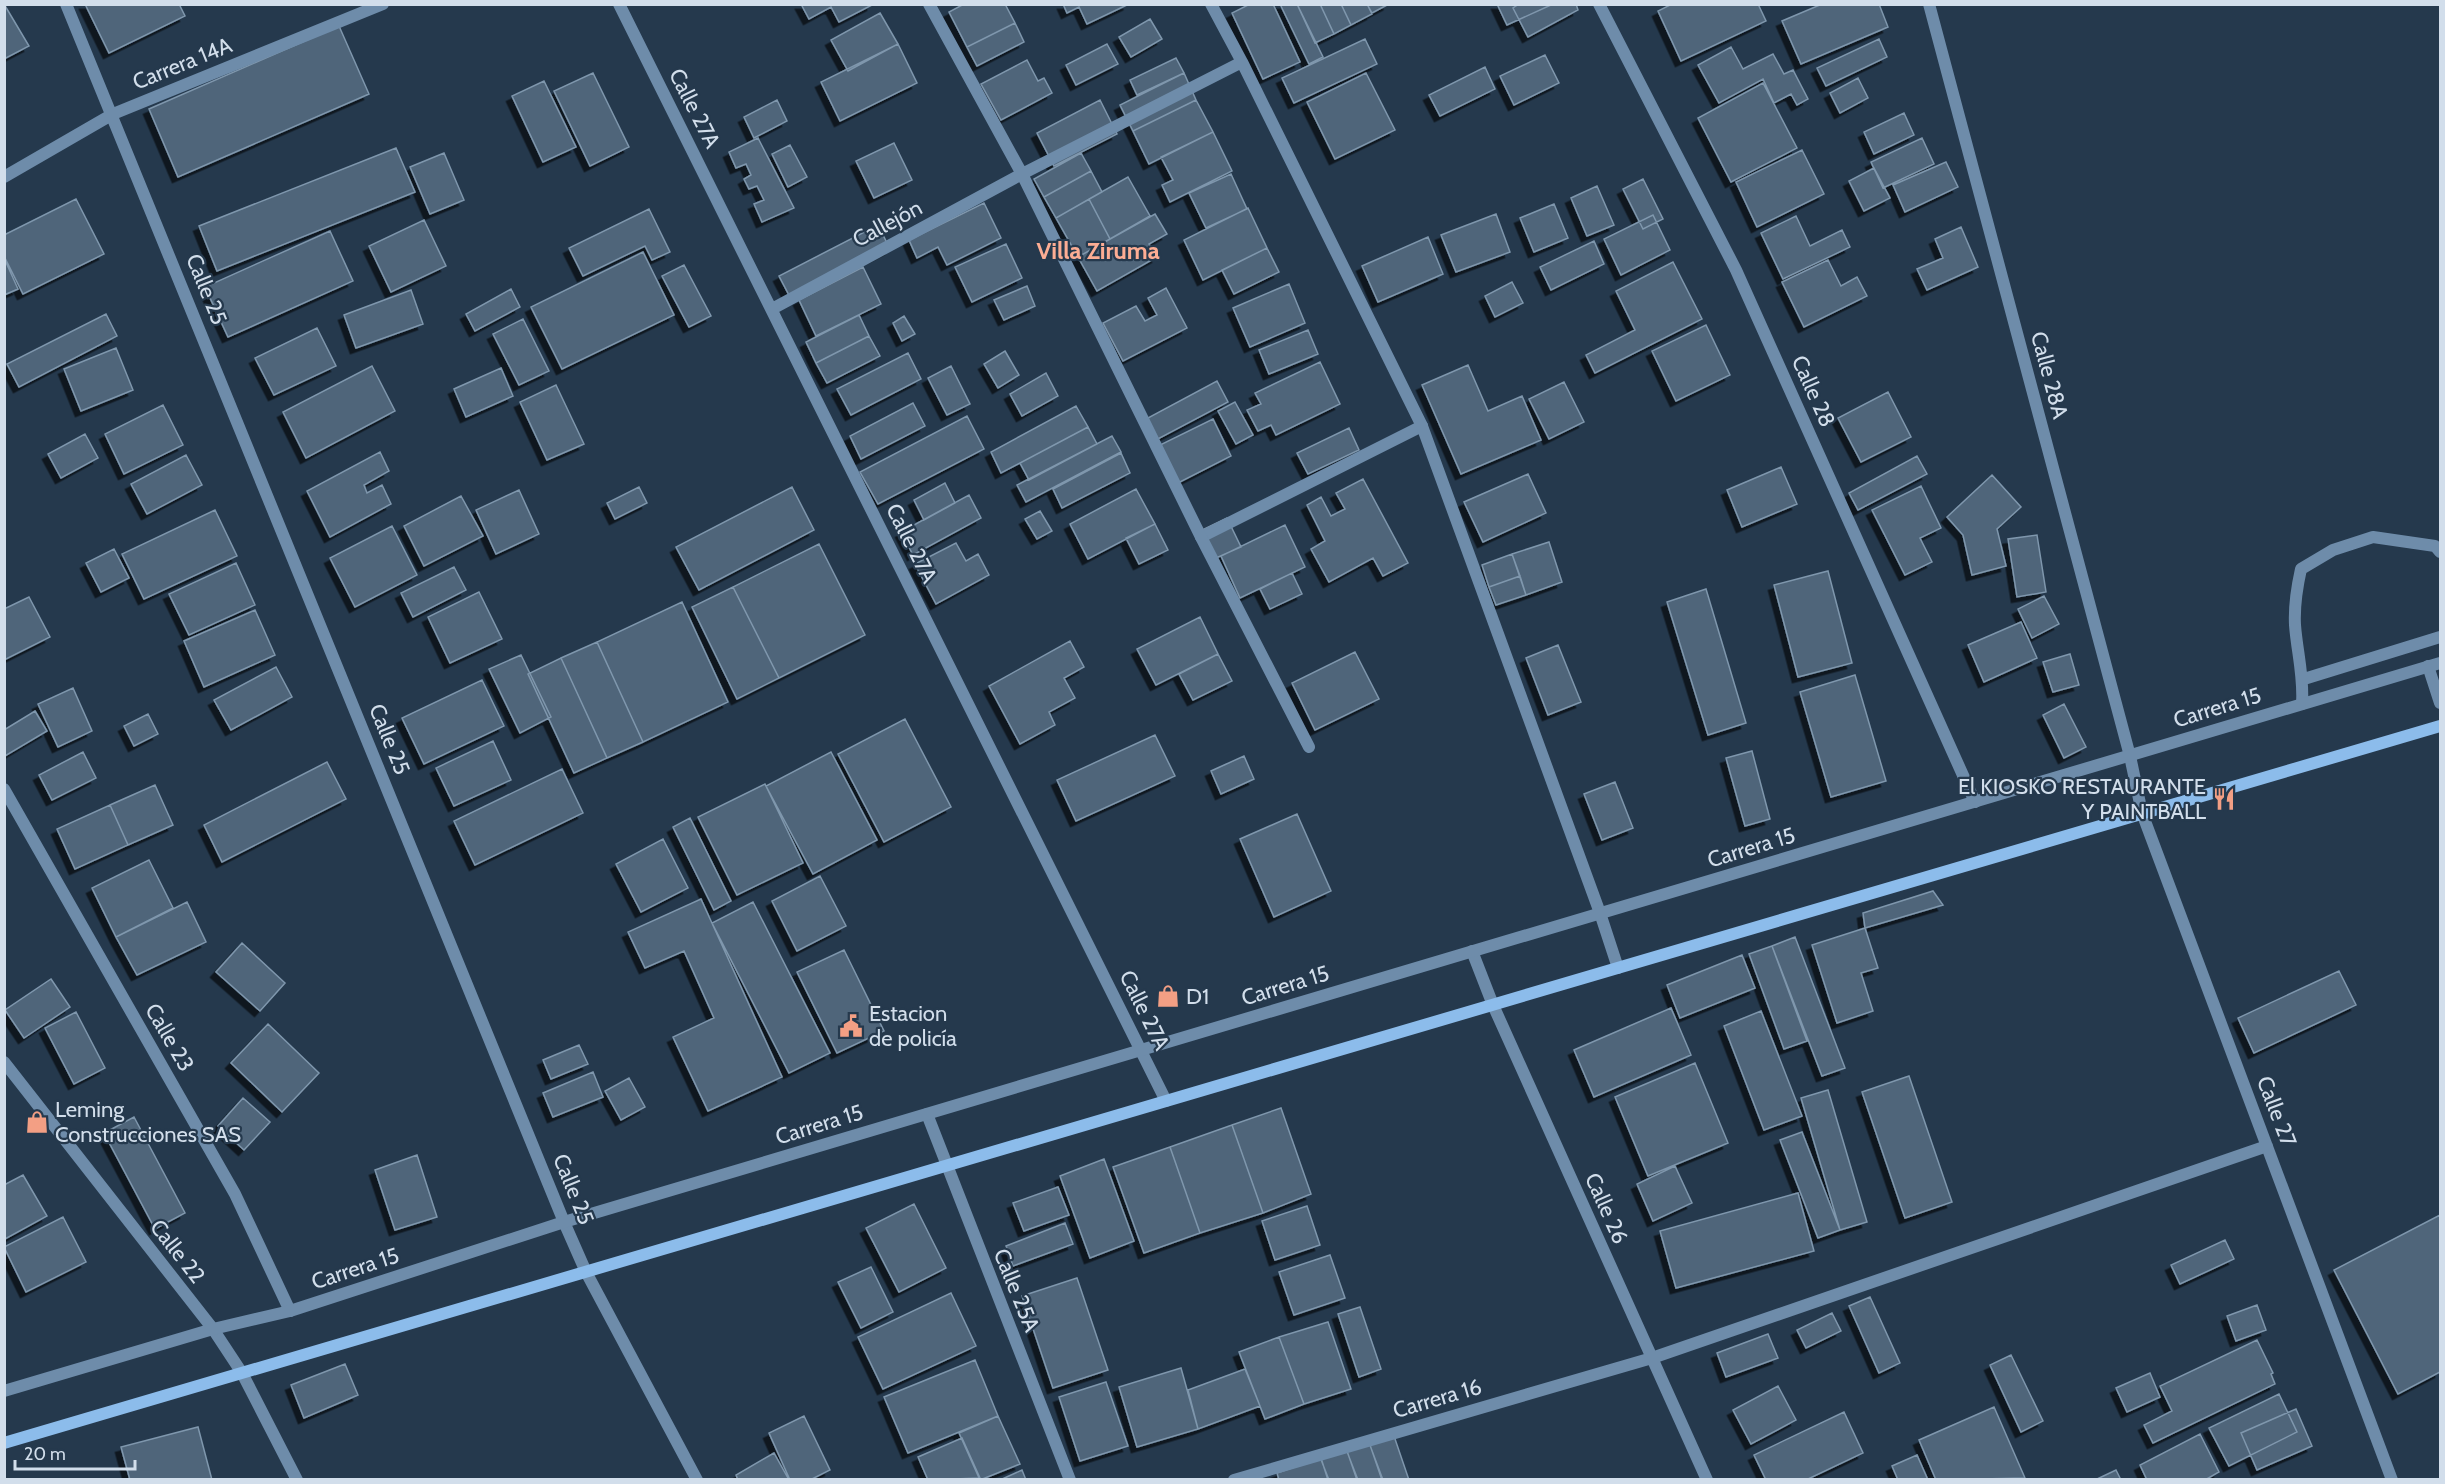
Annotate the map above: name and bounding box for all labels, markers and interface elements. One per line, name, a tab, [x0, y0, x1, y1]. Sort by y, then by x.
street label: Carrera 14A	[129, 31, 236, 96]
street label: Calle 27A	[663, 64, 726, 153]
street label: Callejón	[848, 194, 927, 253]
district label: Villa Ziruma	[1036, 236, 1160, 265]
street label: Calle 25	[180, 250, 233, 329]
street label: Calle 28A	[2025, 329, 2074, 422]
street label: Calle 28	[1786, 351, 1841, 431]
street label: Calle 27A	[880, 499, 943, 588]
street label: Carrera 15	[2170, 681, 2264, 734]
street label: Calle 25	[363, 700, 416, 779]
place label: El KIOSKO RESTAURANTE Y PAINTBALL	[1958, 773, 2206, 825]
restaurant icon: El KIOSKO RESTAURANTE Y PAINTBALL	[2211, 786, 2237, 812]
street label: Carrera 15	[1704, 821, 1798, 874]
street label: Carrera 15	[1238, 959, 1332, 1012]
street label: Calle 27A	[1114, 966, 1176, 1055]
shop icon: D1	[1155, 983, 1181, 1009]
place label: D1	[1186, 983, 1209, 1010]
street label: Calle 23	[139, 998, 200, 1076]
place label: Estacion de policía	[869, 1000, 957, 1052]
public building icon: Estacion de policía	[838, 1013, 864, 1039]
street label: Calle 27	[2251, 1072, 2302, 1150]
place label: Leming Construcciones SAS	[55, 1096, 241, 1148]
street label: Carrera 15	[772, 1098, 866, 1151]
shop icon: Leming Construcciones SAS	[24, 1109, 50, 1135]
street label: Calle 25	[547, 1150, 600, 1229]
street label: Calle 26	[1579, 1169, 1634, 1248]
street label: Calle 22	[144, 1214, 211, 1289]
street label: Carrera 15	[308, 1242, 402, 1295]
street label: Calle 25A	[988, 1245, 1046, 1336]
street label: Carrera 16	[1390, 1373, 1485, 1424]
scale bar	[15, 1433, 135, 1471]
text: 20 m	[24, 1443, 66, 1465]

